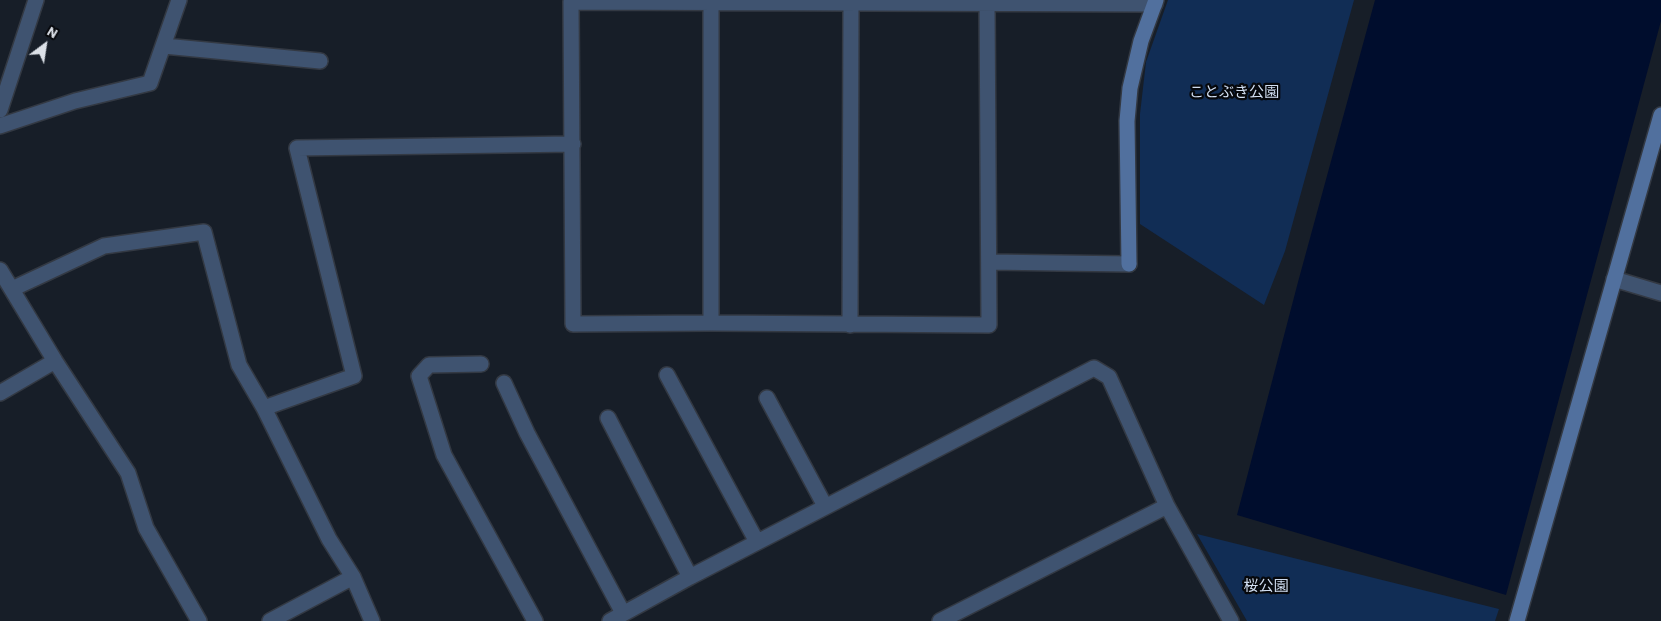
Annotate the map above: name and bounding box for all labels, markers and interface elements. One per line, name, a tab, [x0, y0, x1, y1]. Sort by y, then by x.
north arrow	[20, 20, 70, 70]
text: N	[45, 22, 61, 41]
park label: ことぶき公園	[1189, 83, 1279, 101]
park label: 桜公園	[1244, 577, 1288, 595]

